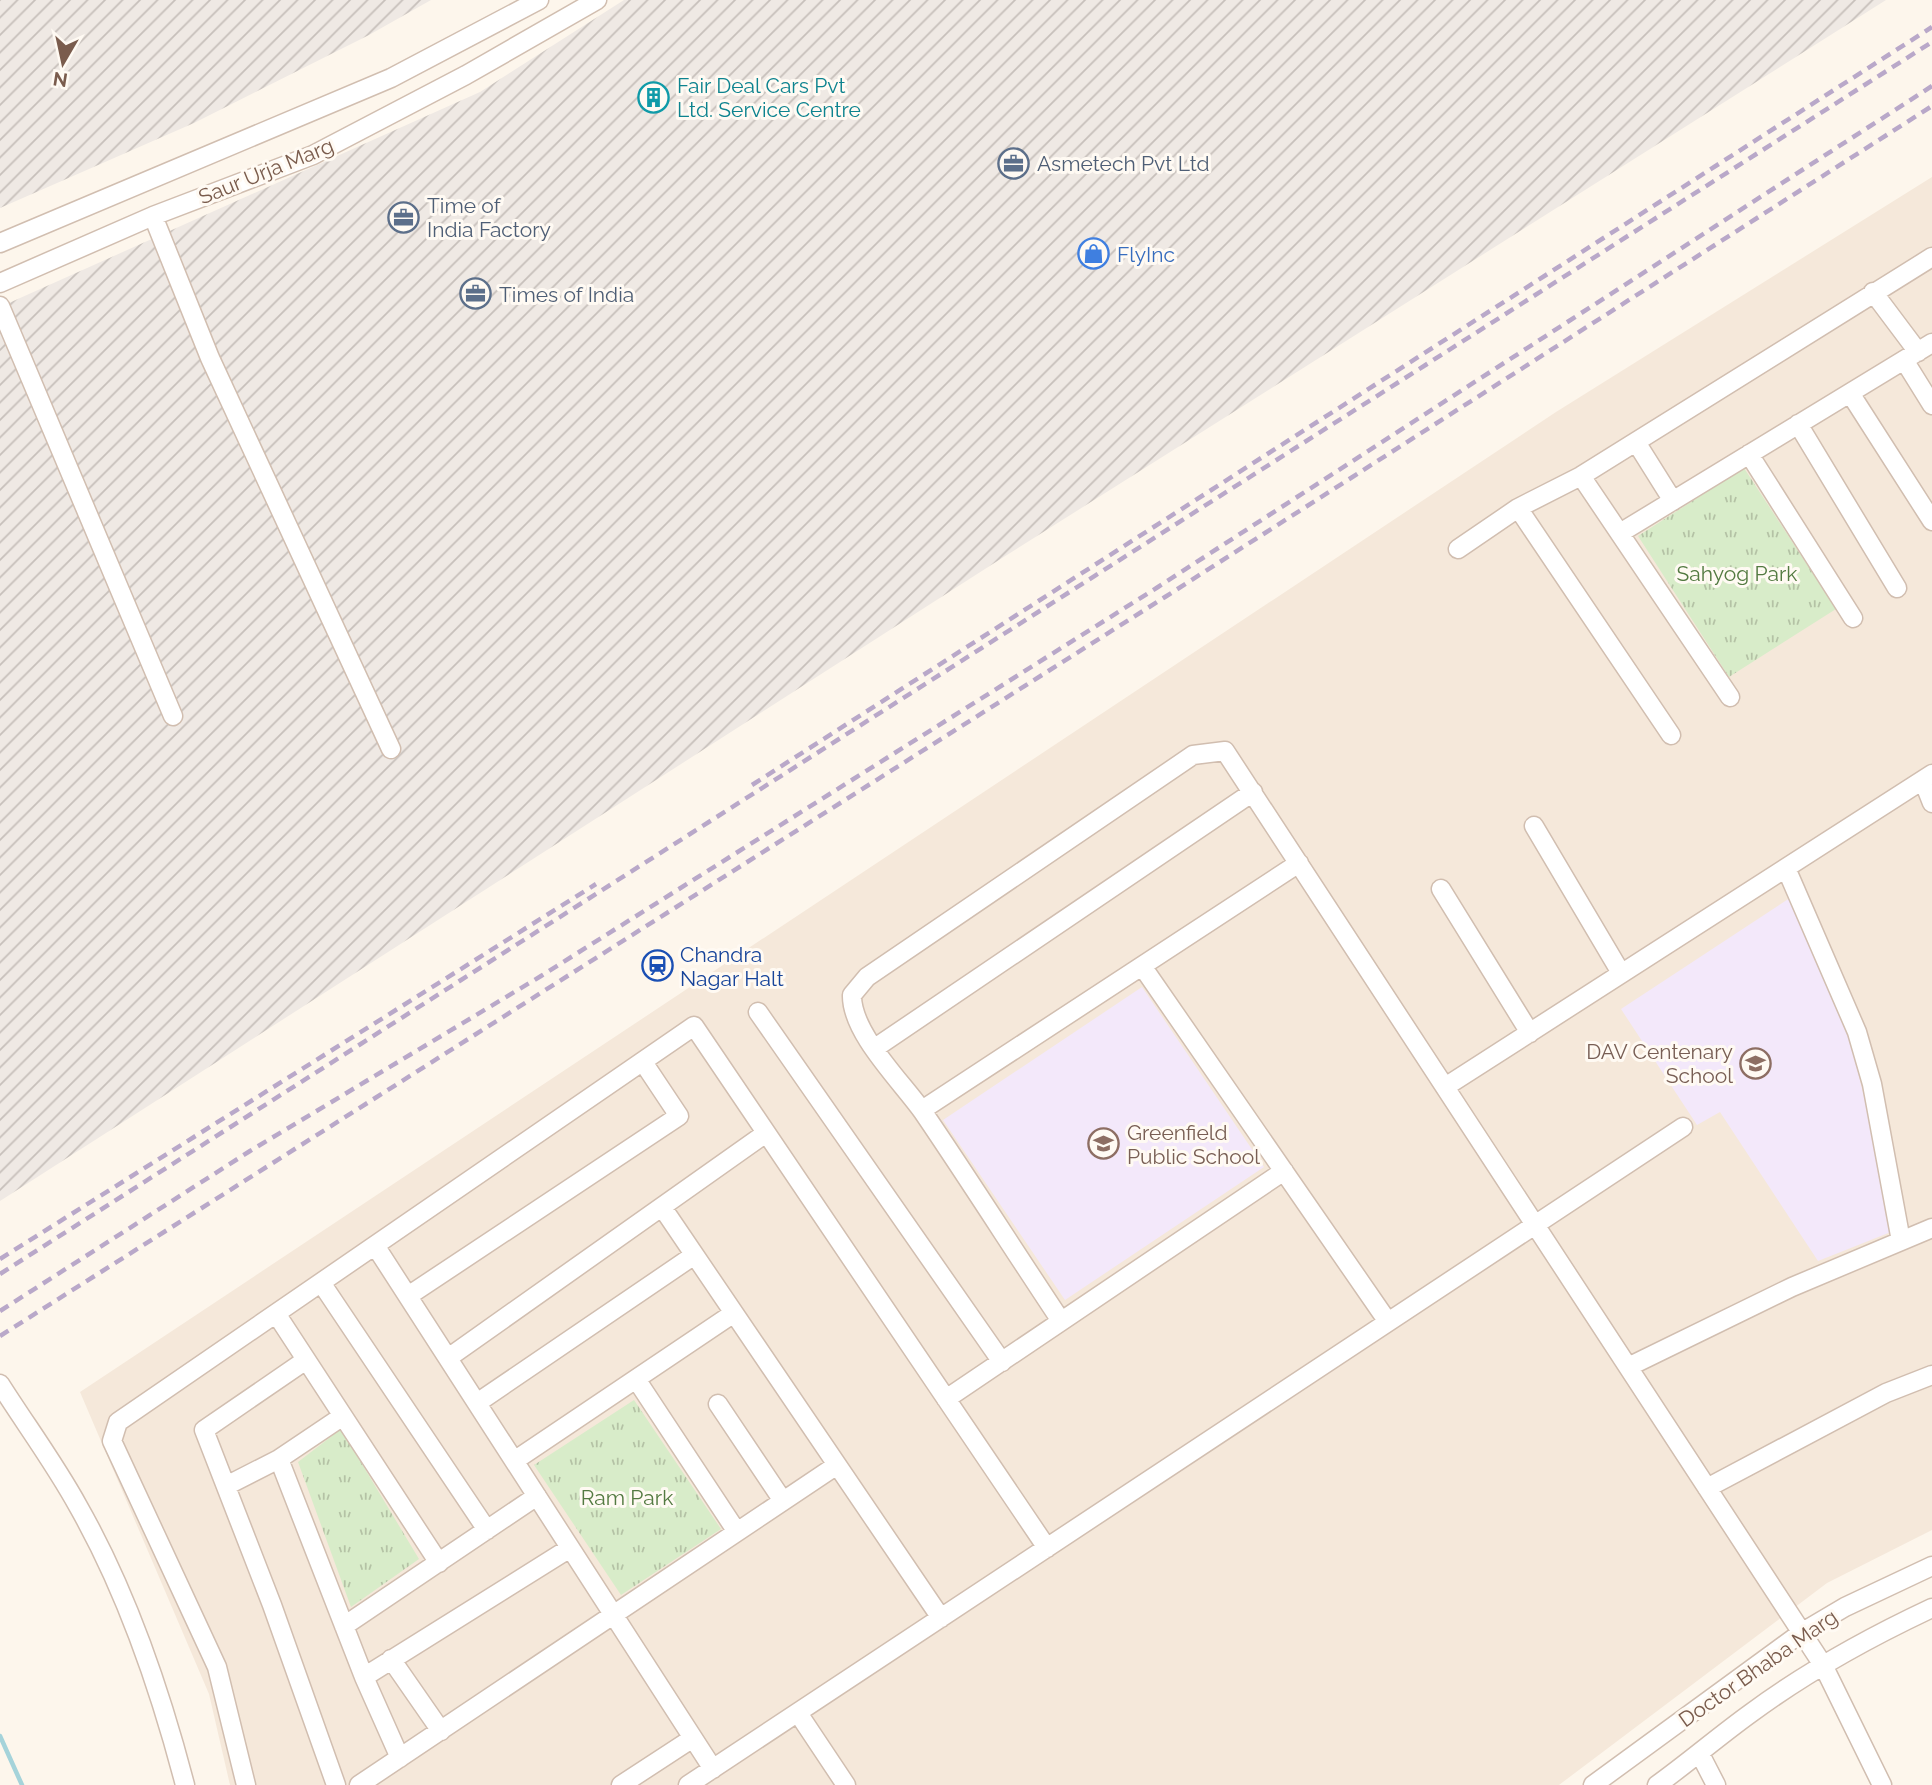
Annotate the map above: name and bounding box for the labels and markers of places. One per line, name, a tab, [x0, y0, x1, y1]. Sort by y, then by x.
place label: Fair Deal Cars Pvt Ltd. Service Centre	[677, 73, 861, 122]
building icon: Fair Deal Cars Pvt Ltd. Service Centre	[637, 80, 671, 114]
office icon: Asmetech Pvt Ltd	[997, 146, 1031, 180]
place label: Asmetech Pvt Ltd	[1037, 151, 1210, 176]
place label: Time of India Factory	[427, 193, 551, 242]
office icon: Time of India Factory	[387, 200, 421, 234]
shop icon: FlyInc	[1077, 237, 1111, 271]
place label: FlyInc	[1117, 242, 1175, 267]
office icon: Times of India	[459, 277, 493, 311]
place label: Times of India	[499, 282, 634, 307]
place label: Chandra Nagar Halt	[680, 942, 784, 991]
station icon: Chandra Nagar Halt	[640, 949, 674, 983]
place label: DAV Centenary School	[1586, 1039, 1733, 1088]
school or university icon: DAV Centenary School	[1739, 1046, 1773, 1080]
place label: Greenfield Public School	[1127, 1120, 1260, 1169]
school or university icon: Greenfield Public School	[1087, 1127, 1121, 1161]

